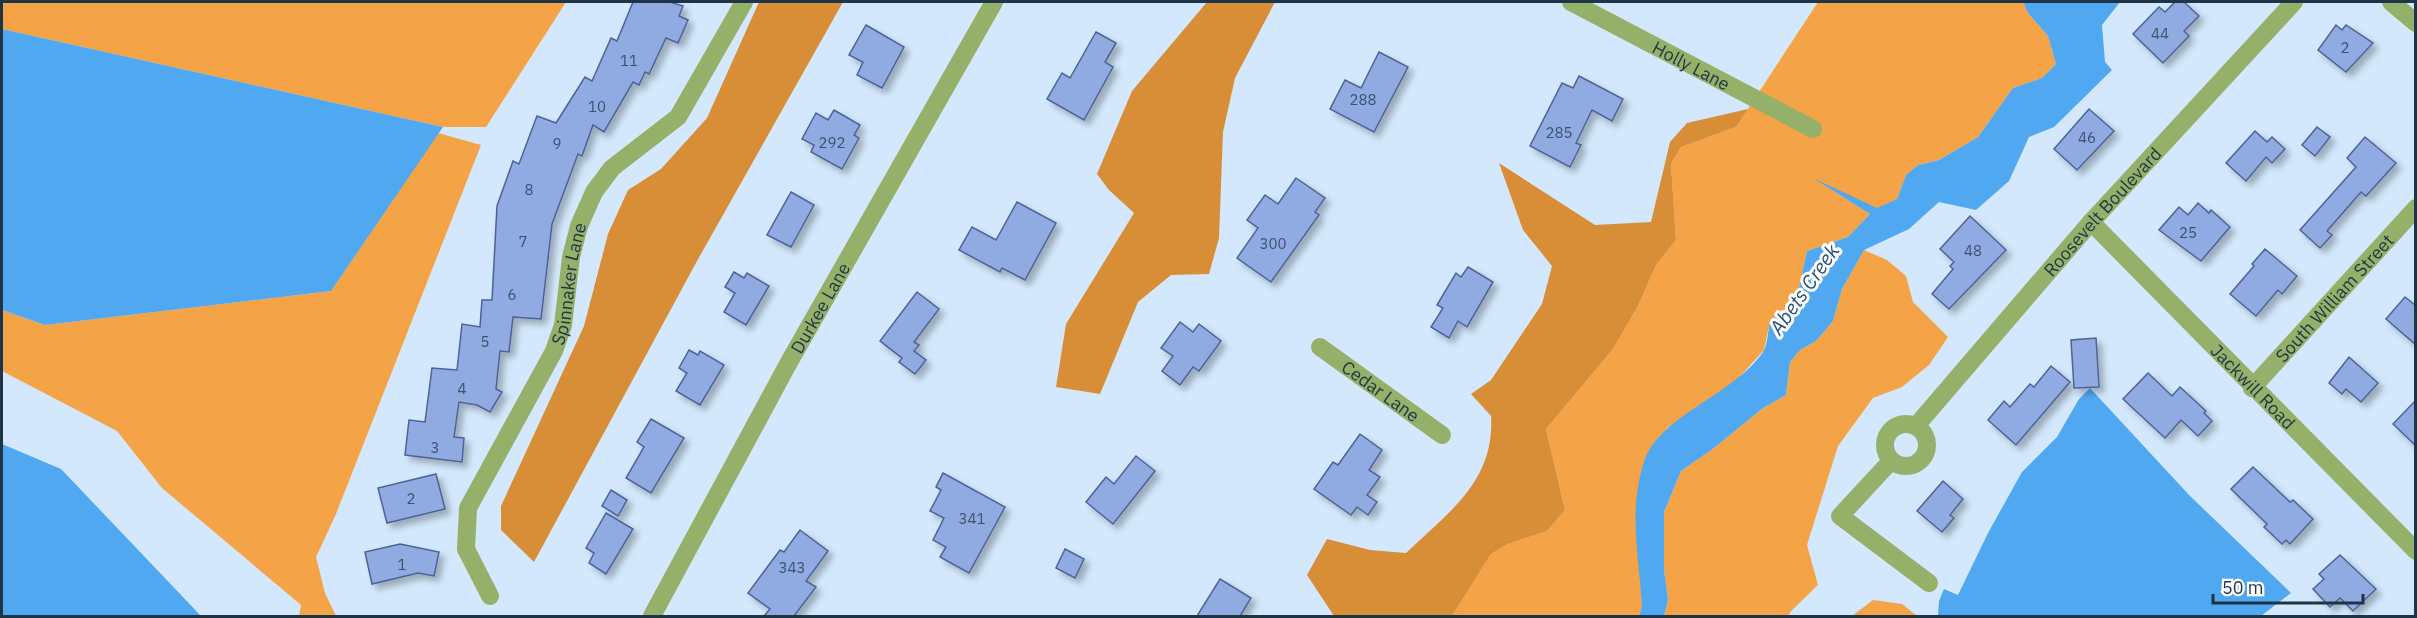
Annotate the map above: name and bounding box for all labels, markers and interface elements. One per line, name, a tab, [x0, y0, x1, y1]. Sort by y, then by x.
house number: 44	[2151, 24, 2169, 43]
street label: Holly Lane	[1649, 35, 1734, 95]
house number: 2	[2340, 38, 2350, 57]
house number: 11	[620, 51, 638, 70]
house number: 288	[1349, 90, 1377, 109]
house number: 10	[588, 97, 606, 116]
house number: 285	[1545, 123, 1573, 142]
house number: 46	[2078, 128, 2096, 147]
house number: 292	[818, 133, 846, 152]
house number: 9	[552, 134, 562, 153]
street label: Roosevelt Boulevard	[2038, 142, 2166, 281]
house number: 8	[524, 180, 534, 199]
street label: Spinnaker Lane	[545, 220, 591, 348]
house number: 25	[2179, 223, 2197, 242]
street label: South William Street	[2270, 229, 2398, 367]
house number: 7	[518, 232, 528, 251]
house number: 300	[1259, 234, 1287, 253]
water label: Abets Creek	[1762, 238, 1845, 340]
house number: 48	[1964, 241, 1982, 260]
street label: Durkee Lane	[785, 258, 855, 357]
house number: 6	[507, 285, 517, 304]
house number: 5	[480, 332, 490, 351]
street label: Jackwill Road	[2206, 339, 2301, 434]
street label: Cedar Lane	[1337, 355, 1424, 427]
house number: 4	[457, 379, 467, 398]
house number: 3	[430, 438, 440, 457]
house number: 2	[406, 489, 416, 508]
house number: 341	[958, 509, 986, 528]
house number: 1	[397, 555, 407, 574]
house number: 343	[778, 558, 806, 577]
scale bar	[2213, 567, 2363, 605]
text: 50 m	[2222, 576, 2264, 599]

